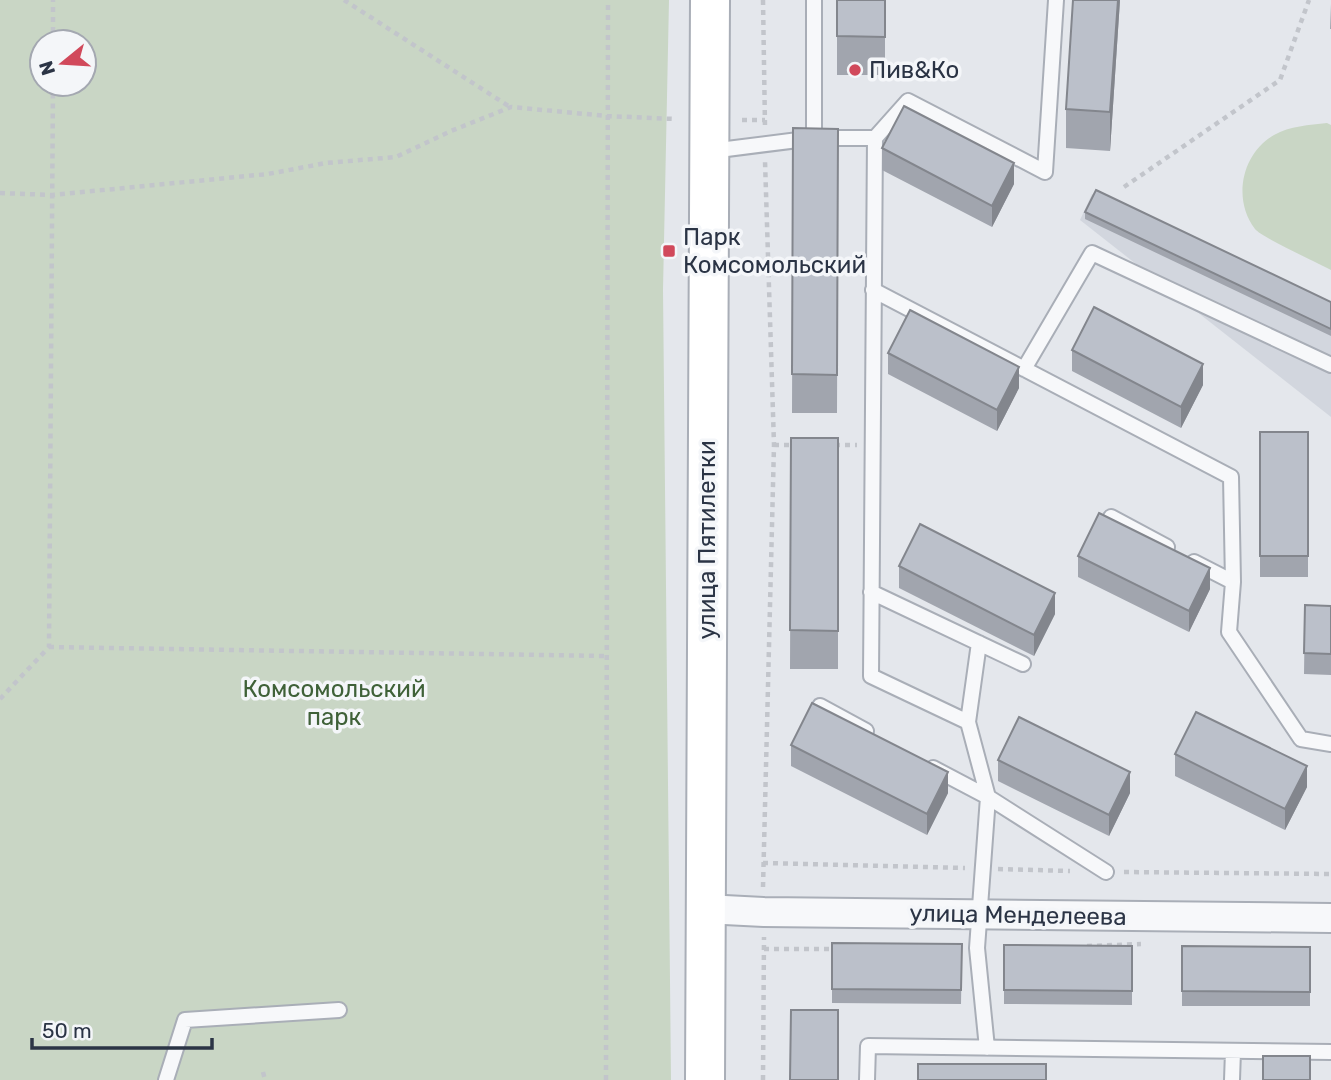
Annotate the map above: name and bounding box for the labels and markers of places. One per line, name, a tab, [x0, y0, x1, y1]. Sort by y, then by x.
place label: Пив&Ко	[869, 56, 959, 84]
marker: Пив&Ко	[847, 62, 863, 78]
place label: Парк Комсомольский	[683, 223, 866, 279]
marker: Парк Комсомольский	[661, 243, 677, 259]

